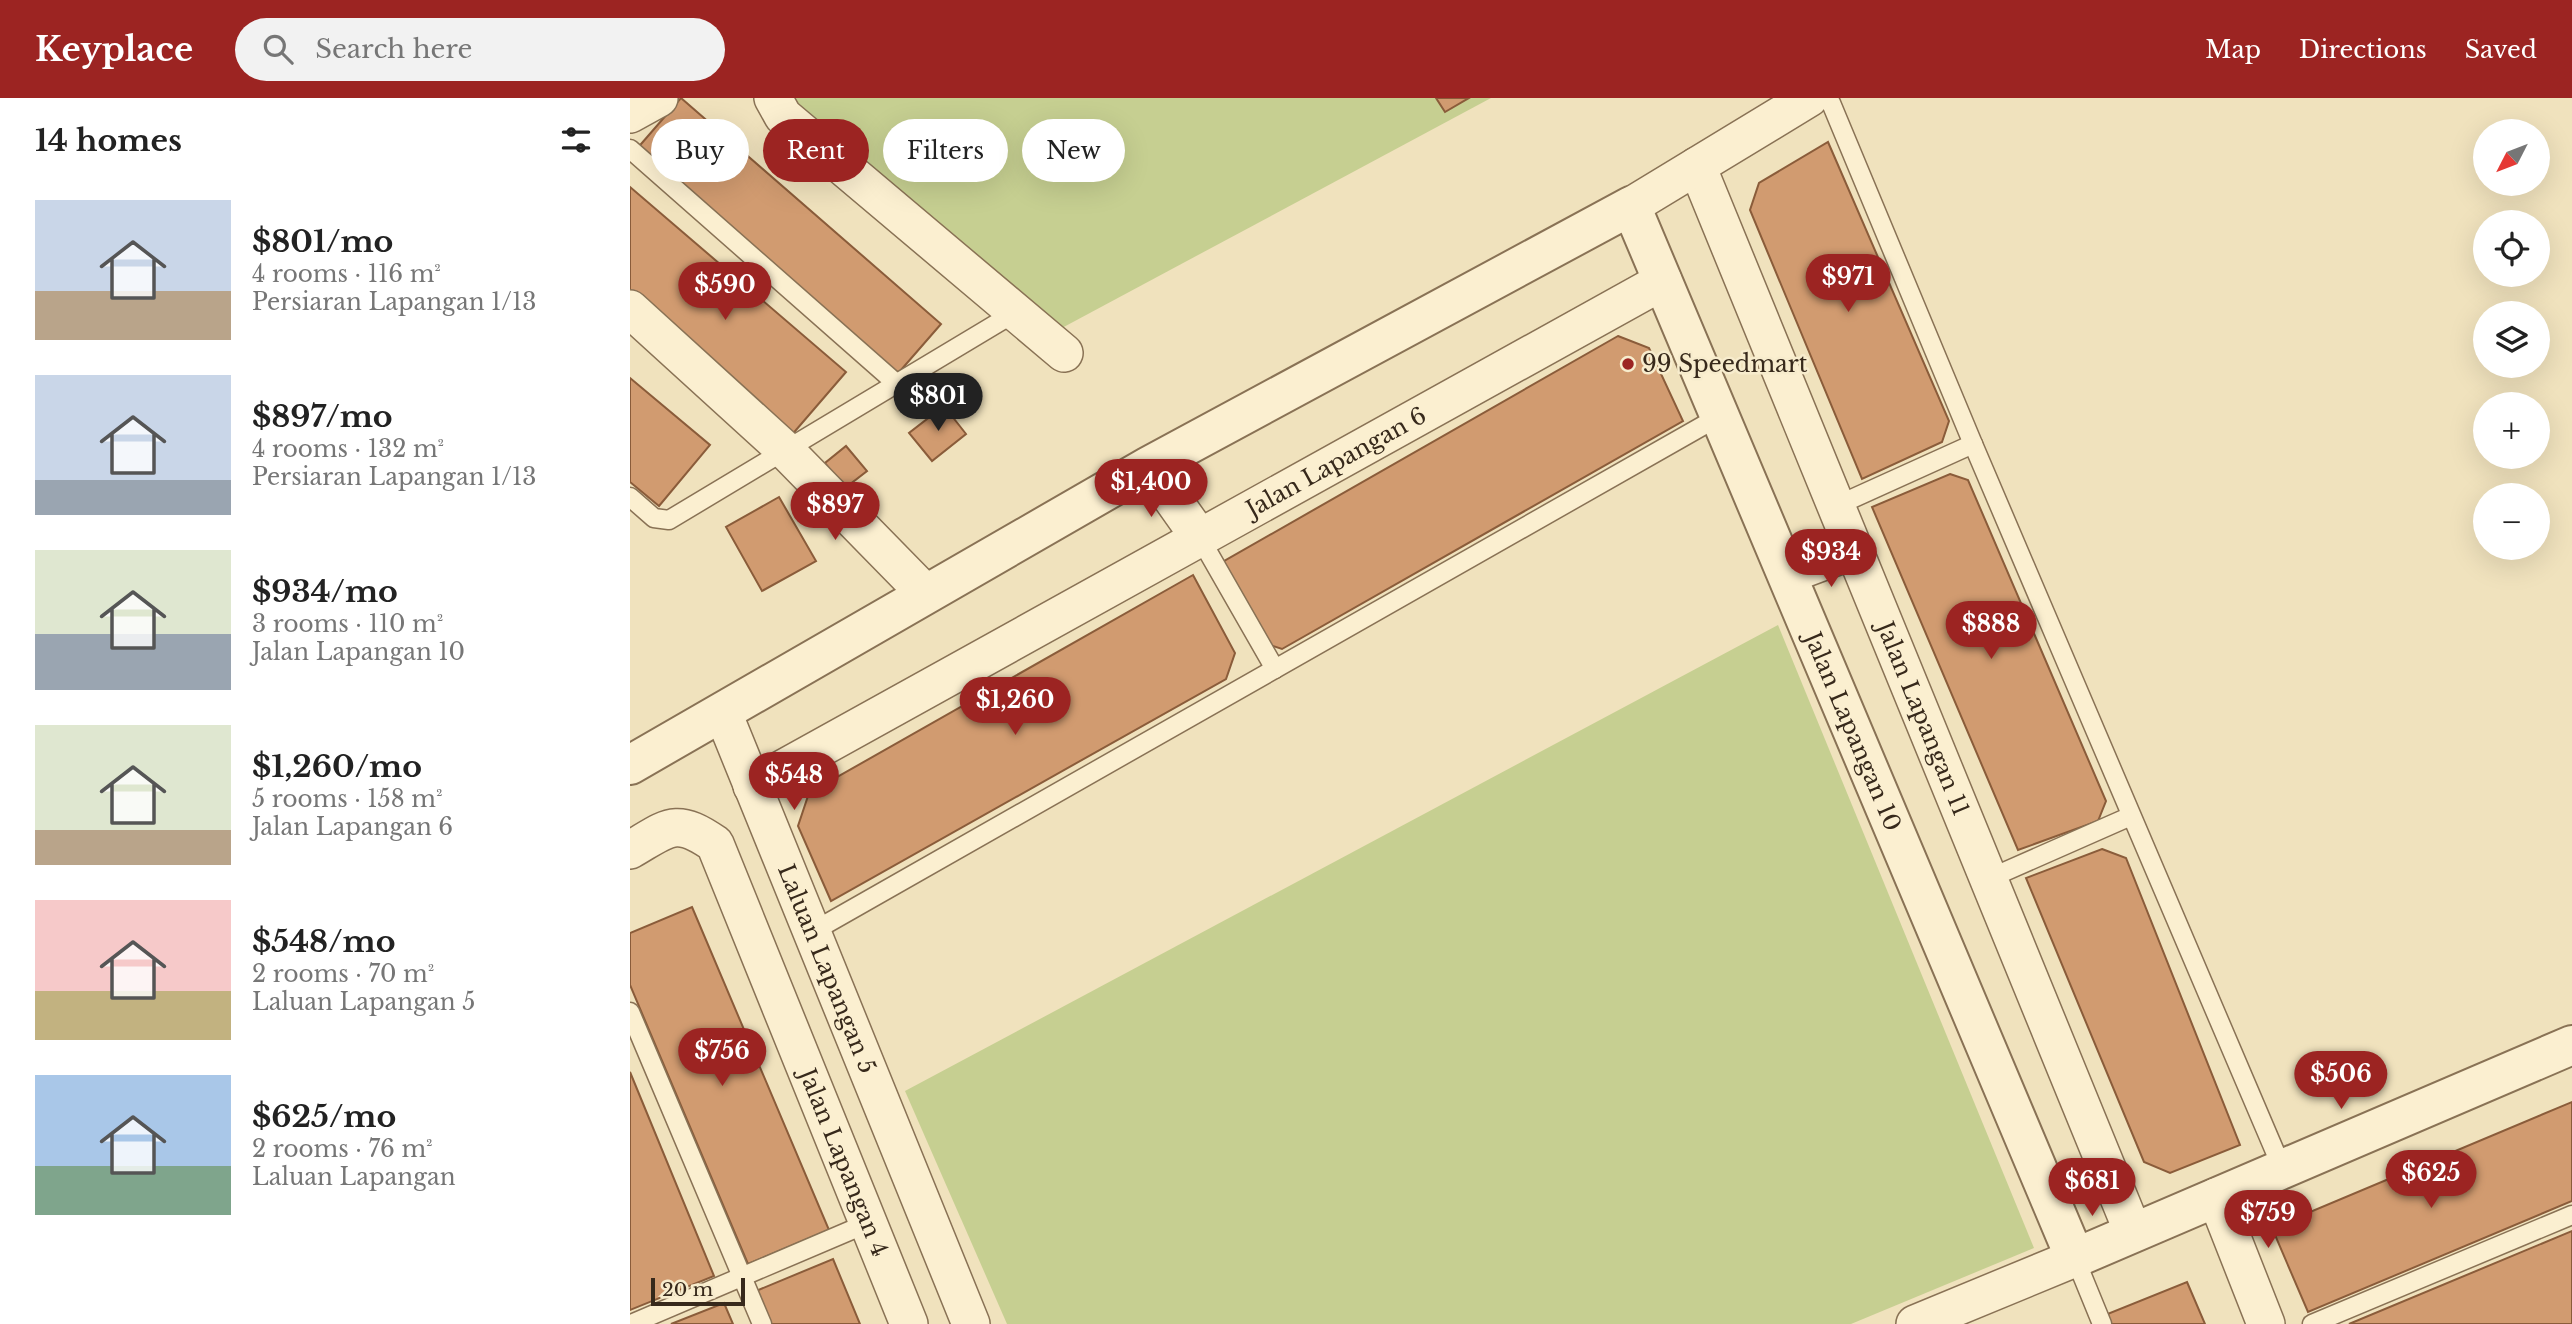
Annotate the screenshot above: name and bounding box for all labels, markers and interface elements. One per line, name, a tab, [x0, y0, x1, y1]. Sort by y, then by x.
search box	[235, 18, 725, 81]
text: Keyplace	[35, 29, 193, 70]
icon: search	[259, 30, 297, 68]
text: Search here	[315, 33, 472, 65]
text: Map	[2205, 35, 2261, 64]
text: Directions	[2299, 35, 2427, 64]
text: Saved	[2465, 35, 2537, 64]
chip: Buy	[651, 119, 749, 182]
chip: Rent	[763, 119, 869, 182]
chip: Filters	[883, 119, 1008, 182]
chip: New	[1022, 119, 1125, 182]
north arrow	[2473, 119, 2550, 196]
map controls	[2473, 119, 2550, 560]
icon: filters	[557, 121, 595, 159]
text: 14 homes	[35, 122, 182, 159]
button: locate	[2473, 210, 2550, 287]
text: $801/mo	[252, 223, 393, 260]
icon: home	[91, 228, 175, 312]
pin: $971	[1807, 254, 1889, 314]
text: 4 rooms · 116 m²	[252, 260, 441, 288]
pin: $590	[684, 262, 766, 322]
text: $971	[1822, 263, 1874, 291]
text: $590	[694, 271, 756, 299]
text: Persiaran Lapangan 1/13	[252, 288, 536, 316]
button: layers	[2473, 301, 2550, 378]
place label: 99 Speedmart	[1642, 350, 1808, 378]
marker: 99 Speedmart	[1620, 356, 1636, 372]
pin: $801	[897, 374, 979, 433]
text: $801	[910, 382, 966, 410]
button: +	[2473, 392, 2550, 469]
text: $897/mo	[252, 398, 393, 435]
street label: Jalan Lapangan 6	[1239, 401, 1431, 525]
icon: home	[91, 403, 175, 487]
text: 4 rooms · 132 m²	[252, 435, 444, 463]
pin: $1,400	[1094, 460, 1208, 519]
text: Persiaran Lapangan 1/13	[252, 463, 536, 491]
text: $1,400	[1111, 468, 1191, 496]
pin: $897	[794, 482, 876, 542]
button: −	[2473, 483, 2550, 560]
text: $897	[807, 491, 863, 519]
pin: $934	[1790, 530, 1872, 589]
text: $934	[1801, 538, 1861, 566]
text: $934/mo	[252, 573, 398, 610]
icon: home	[91, 578, 175, 662]
pin: $888	[1950, 602, 2032, 661]
text: 3 rooms · 110 m²	[252, 610, 443, 638]
text: $888	[1962, 610, 2020, 638]
street label: Jalan Lapangan 11	[1870, 615, 1975, 820]
street label: Jalan Lapangan 10	[1797, 625, 1907, 835]
text: Jalan Lapangan 10	[252, 638, 465, 666]
pin: $1,260	[958, 678, 1072, 737]
text: $1,260	[976, 686, 1054, 714]
text: $1,260/mo	[252, 748, 422, 785]
pin: $548	[753, 752, 835, 812]
icon: home	[91, 753, 175, 837]
text: $548	[765, 761, 823, 789]
text: 5 rooms · 158 m²	[252, 785, 442, 813]
text: Jalan Lapangan 6	[252, 813, 453, 841]
street label: Laluan Lapangan 5	[772, 860, 882, 1078]
text: $548/mo	[252, 923, 395, 960]
icon: home	[91, 928, 175, 1012]
text: 2 rooms · 70 m²	[252, 960, 434, 988]
text: Laluan Lapangan 5	[252, 988, 475, 1016]
pin: $756	[681, 1028, 763, 1088]
text: $756	[694, 1037, 750, 1065]
pin: $506	[2300, 1052, 2382, 1111]
text: $506	[2310, 1060, 2372, 1088]
street label: Jalan Lapangan 4	[792, 1062, 894, 1260]
text: $625/mo	[252, 1098, 396, 1135]
icon: home	[91, 1103, 175, 1187]
text: 2 rooms · 76 m²	[252, 1135, 433, 1163]
pin: $625	[2390, 1150, 2472, 1210]
pin: $681	[2051, 1158, 2133, 1218]
text: $625	[2402, 1159, 2460, 1187]
text: Laluan Lapangan	[252, 1163, 456, 1191]
text: $681	[2065, 1167, 2119, 1195]
pin: $759	[2227, 1190, 2309, 1250]
text: $759	[2240, 1199, 2296, 1227]
scale bar	[651, 1275, 746, 1307]
text: 20 m	[662, 1278, 713, 1301]

